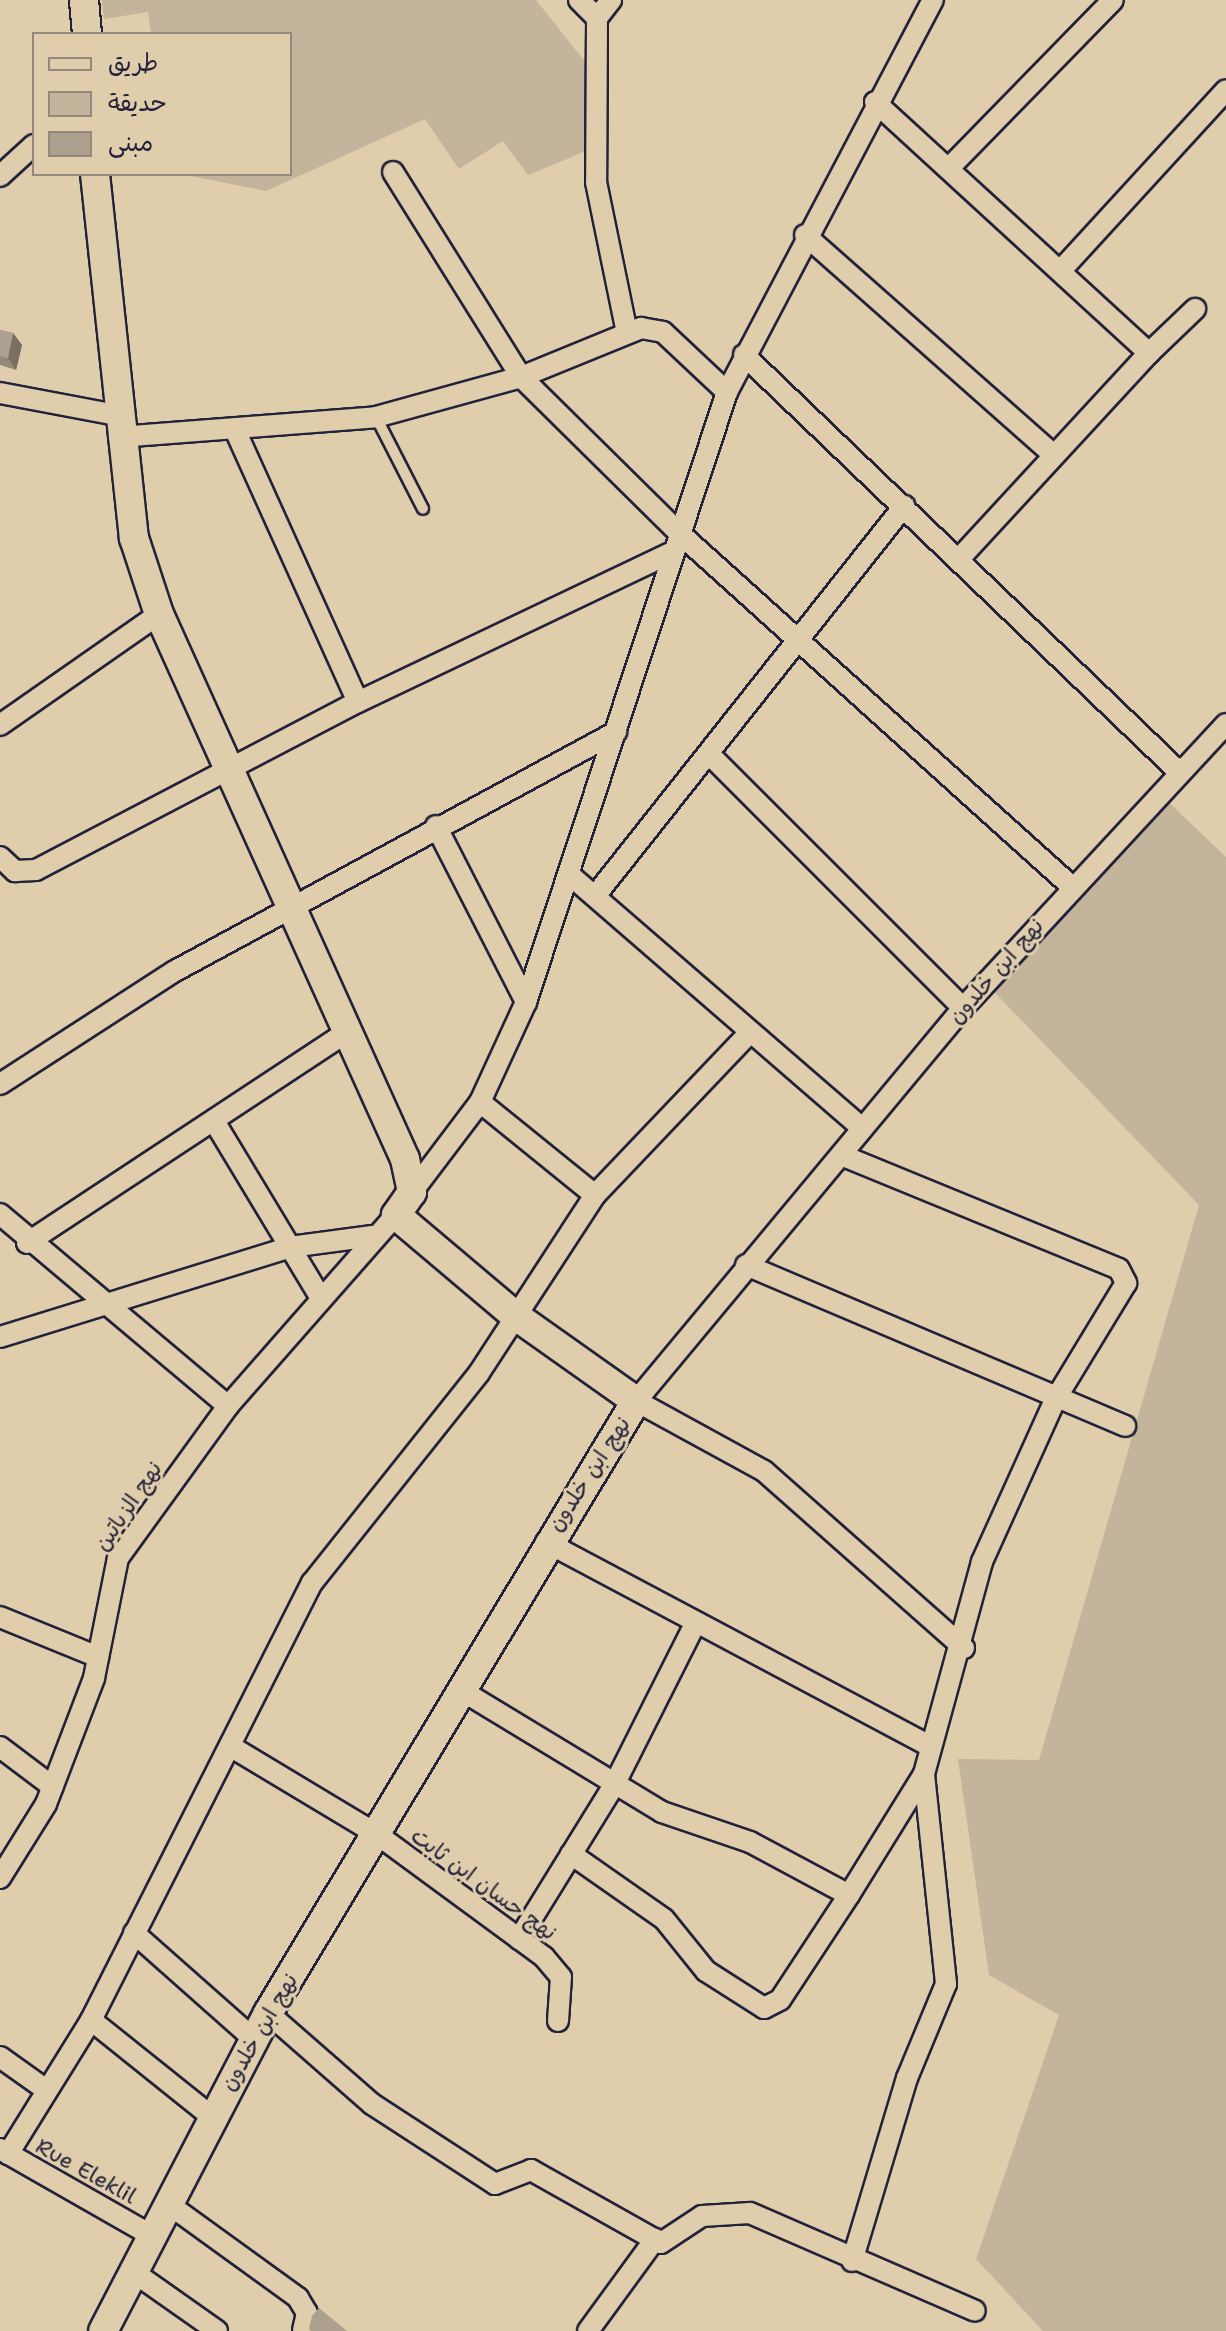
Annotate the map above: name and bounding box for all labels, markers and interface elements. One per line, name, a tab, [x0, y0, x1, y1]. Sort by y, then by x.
legend	[32, 32, 292, 176]
text: طريق	[108, 47, 158, 79]
text: حديقة	[108, 87, 167, 119]
text: مبنى	[108, 127, 153, 159]
street label: نهج ابن خلدون	[943, 913, 1049, 1029]
street label: نهج ابن خلدون	[542, 1412, 636, 1536]
street label: نهج الزياتين	[88, 1456, 168, 1556]
street label: نهج حسان ابن ثابت	[406, 1822, 562, 1946]
street label: نهج ابن خلدون	[215, 1968, 303, 2096]
street label: Rue Eleklil	[31, 2133, 141, 2209]

